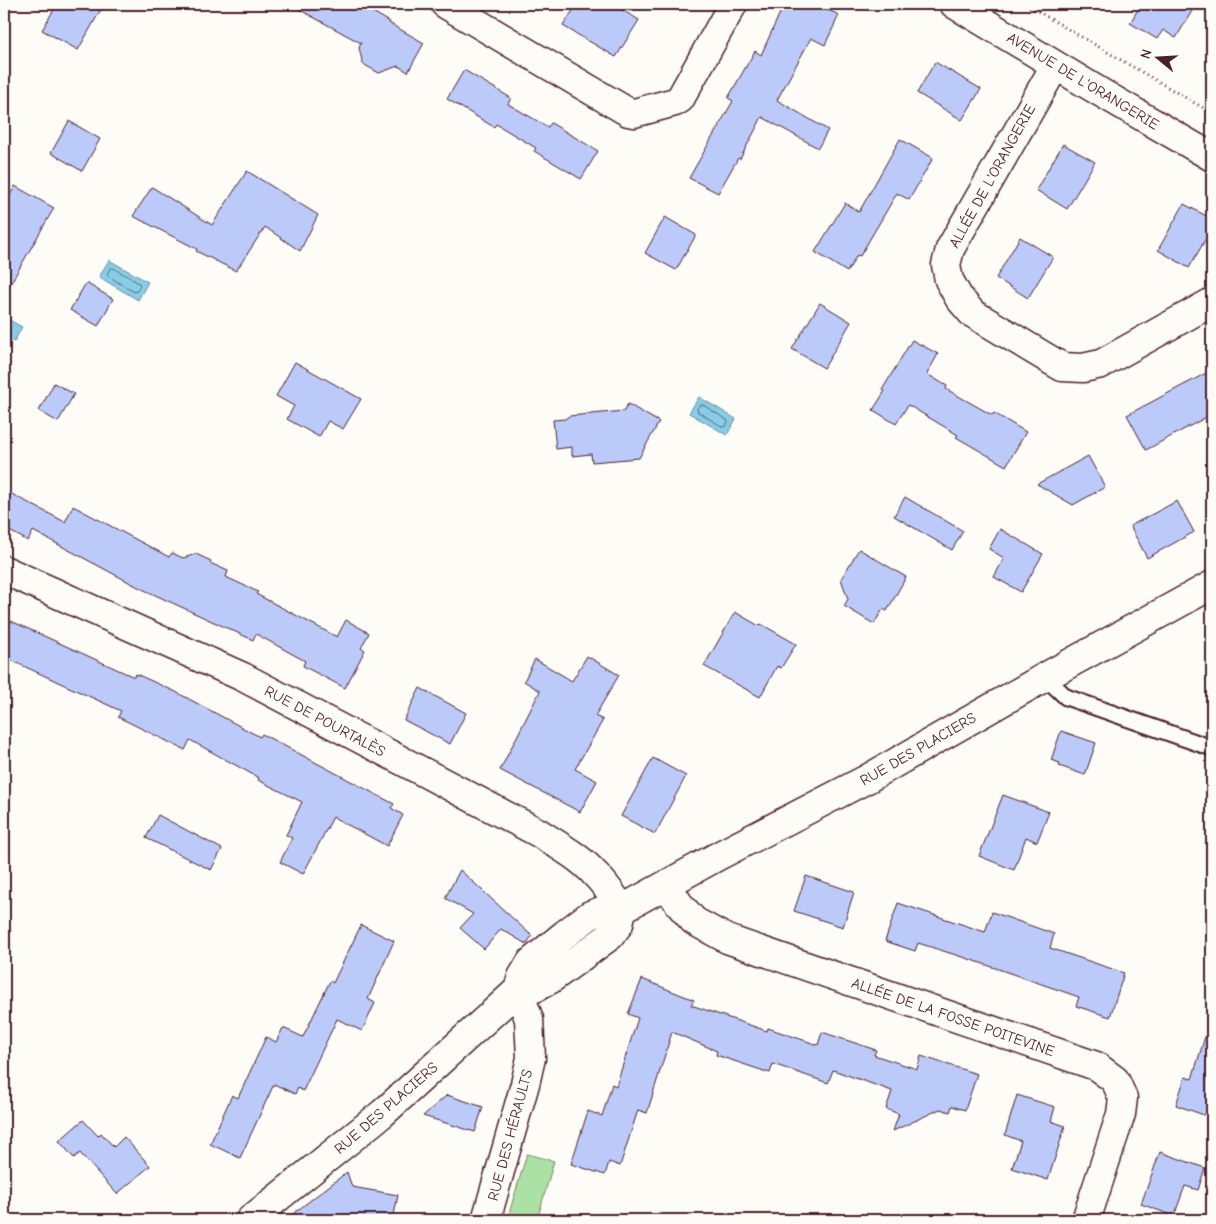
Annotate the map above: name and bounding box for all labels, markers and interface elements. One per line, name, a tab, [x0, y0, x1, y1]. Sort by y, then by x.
street label: AVENUE DE L'ORANGERIE	[1004, 28, 1162, 134]
north arrow	[1134, 32, 1184, 82]
street label: ALLÉE DE L'ORANGERIE	[944, 100, 1039, 251]
street label: RUE DE POURTALÈS	[261, 681, 389, 760]
street label: RUE DES PLACIERS	[857, 708, 979, 790]
street label: ALLÉE DE LA FOSSE POITEVINE	[849, 973, 1057, 1060]
street label: RUE DES PLACIERS	[331, 1058, 441, 1158]
street label: RUE DES HÉRAULTS	[483, 1067, 536, 1203]

